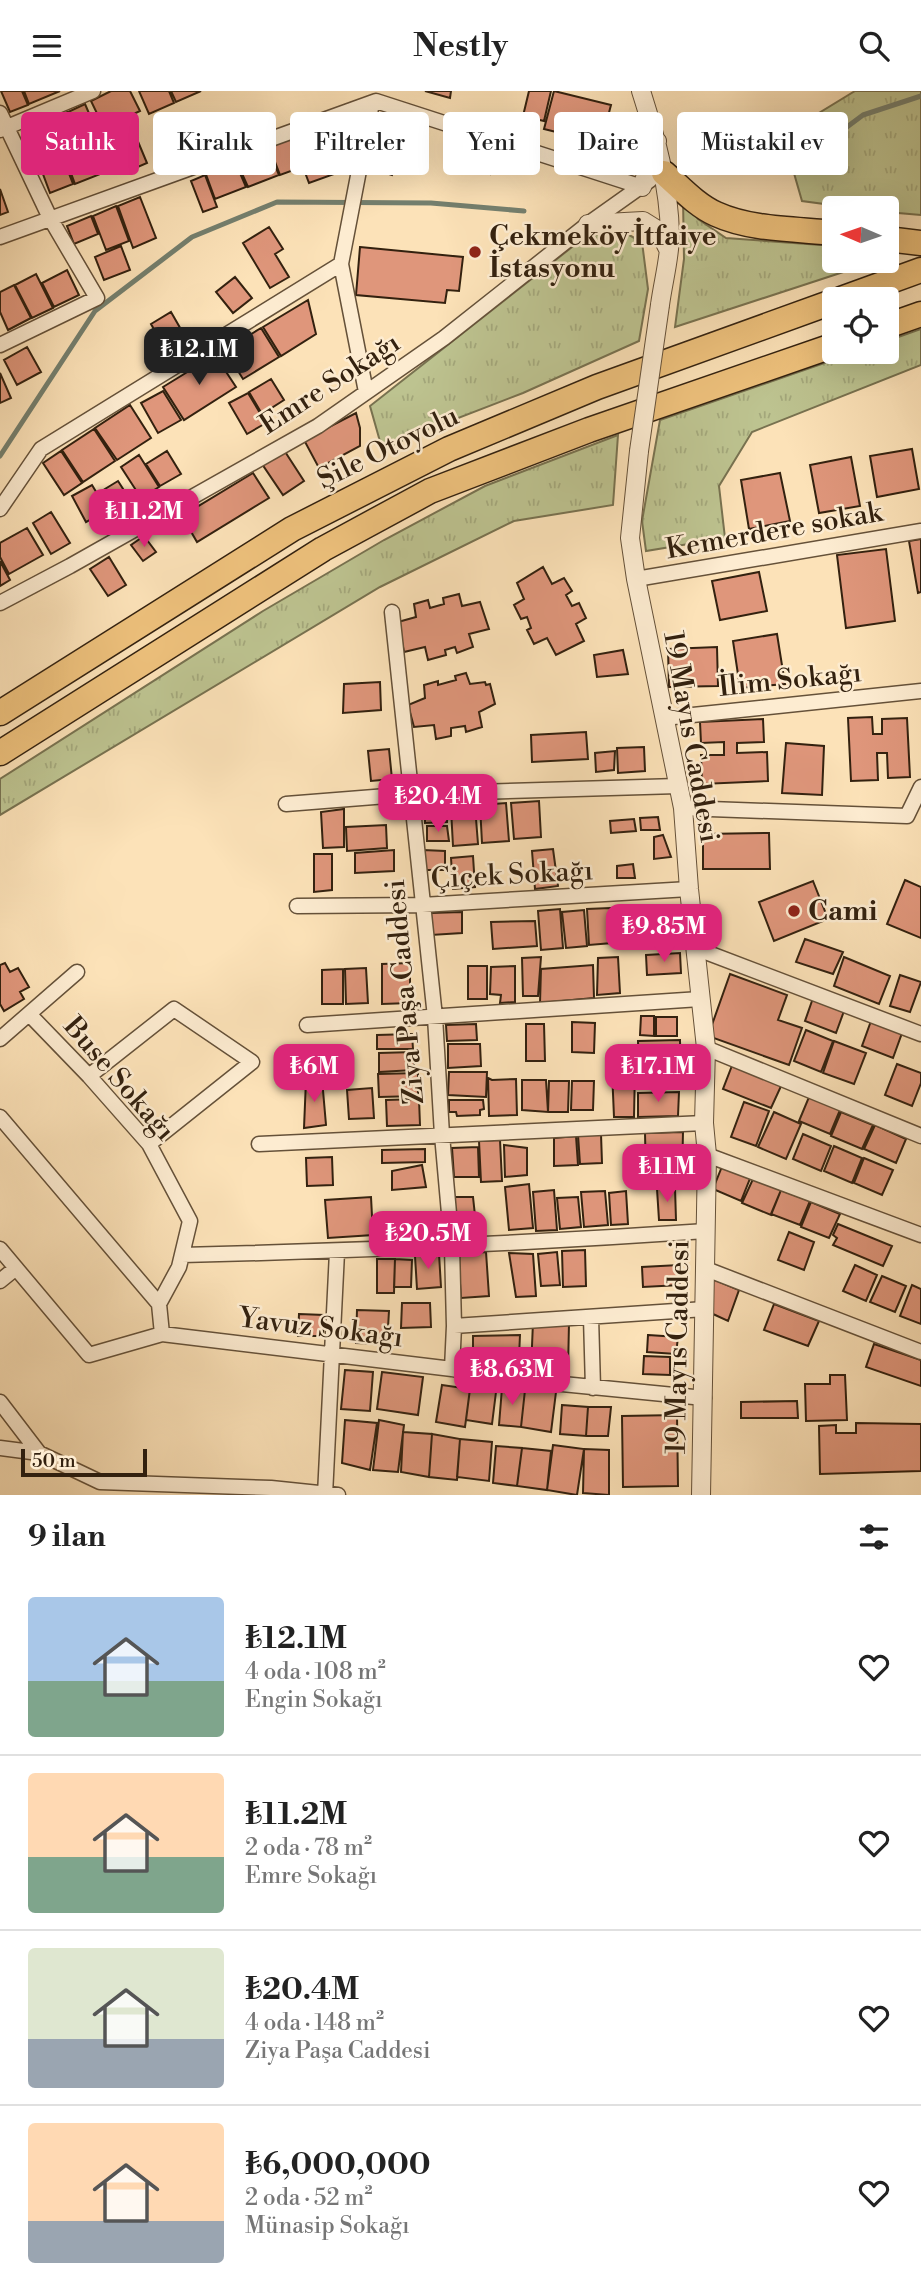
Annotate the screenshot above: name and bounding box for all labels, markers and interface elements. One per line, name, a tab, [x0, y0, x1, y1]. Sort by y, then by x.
text: Nestly	[413, 26, 508, 66]
icon: menu	[28, 27, 66, 65]
icon: search	[855, 27, 893, 65]
chip: Satılık	[21, 112, 139, 175]
chip: Kiralık	[153, 112, 276, 175]
chip: Filtreler	[290, 112, 429, 175]
chip: Yeni	[443, 112, 540, 175]
chip: Daire	[554, 112, 663, 175]
chip: Müstakil ev	[677, 112, 848, 175]
north arrow	[822, 196, 900, 273]
map controls	[822, 196, 899, 364]
place label: Çekmeköy İtfaiye İstasyonu	[489, 217, 717, 286]
marker: Çekmeköy İtfaiye İstasyonu	[467, 244, 483, 260]
button: locate	[822, 287, 899, 364]
street label: Emre Sokağı	[253, 326, 407, 442]
pin: ₺12.1M	[142, 327, 256, 387]
text: ₺12.1M	[160, 336, 238, 364]
street label: Şile Otoyolu	[311, 399, 465, 497]
pin: ₺11.2M	[87, 489, 201, 549]
street label: Kemerdere sokak	[663, 495, 886, 567]
text: ₺11.2M	[105, 498, 183, 526]
street label: 19 Mayıs Caddesi	[655, 628, 727, 846]
street label: İlim Sokağı	[717, 654, 863, 705]
pin: ₺20.4M	[381, 775, 495, 834]
text: ₺20.4M	[394, 783, 482, 811]
street label: Çiçek Sokağı	[430, 853, 594, 897]
street label: Ziya Paşa Caddesi	[378, 878, 432, 1106]
place label: Cami	[808, 894, 878, 929]
marker: Cami	[786, 903, 802, 919]
pin: ₺9.85M	[607, 905, 721, 964]
text: ₺9.85M	[622, 913, 706, 941]
street label: Buse Sokağı	[55, 1009, 182, 1148]
pin: ₺6M	[280, 1045, 348, 1104]
pin: ₺17.1M	[601, 1045, 715, 1104]
text: ₺6M	[289, 1053, 339, 1081]
text: ₺17.1M	[621, 1053, 695, 1081]
pin: ₺11M	[626, 1145, 708, 1204]
text: ₺11M	[638, 1153, 696, 1181]
pin: ₺20.5M	[371, 1211, 485, 1271]
text: ₺20.5M	[385, 1220, 471, 1248]
street label: 19 Mayıs Caddesi	[659, 1240, 697, 1454]
street label: Yavuz Sokağı	[235, 1300, 405, 1355]
pin: ₺8.63M	[455, 1347, 569, 1407]
text: ₺8.63M	[470, 1356, 554, 1384]
scale bar	[21, 1446, 147, 1478]
text: 50 m	[32, 1449, 76, 1473]
text: 9 ilan	[28, 1518, 106, 1556]
icon: filters	[855, 1518, 893, 1556]
text: ₺12.1M	[245, 1620, 347, 1658]
icon: home	[84, 1625, 168, 1709]
icon: heart	[855, 1648, 893, 1686]
text: 4 oda · 108 m²	[245, 1658, 386, 1686]
text: Engin Sokağı	[245, 1686, 383, 1714]
text: ₺11.2M	[245, 1796, 347, 1834]
icon: home	[84, 1801, 168, 1885]
icon: heart	[855, 1824, 893, 1862]
text: 2 oda · 78 m²	[245, 1834, 372, 1862]
text: Emre Sokağı	[245, 1862, 377, 1890]
text: ₺20.4M	[245, 1971, 359, 2009]
icon: home	[84, 1976, 168, 2060]
icon: heart	[855, 1999, 893, 2037]
text: 4 oda · 148 m²	[245, 2009, 384, 2037]
text: Ziya Paşa Caddesi	[245, 2037, 431, 2065]
text: ₺6,000,000	[245, 2146, 431, 2184]
icon: home	[84, 2151, 168, 2235]
icon: heart	[855, 2174, 893, 2212]
text: 2 oda · 52 m²	[245, 2184, 373, 2212]
text: Münasip Sokağı	[245, 2212, 410, 2240]

